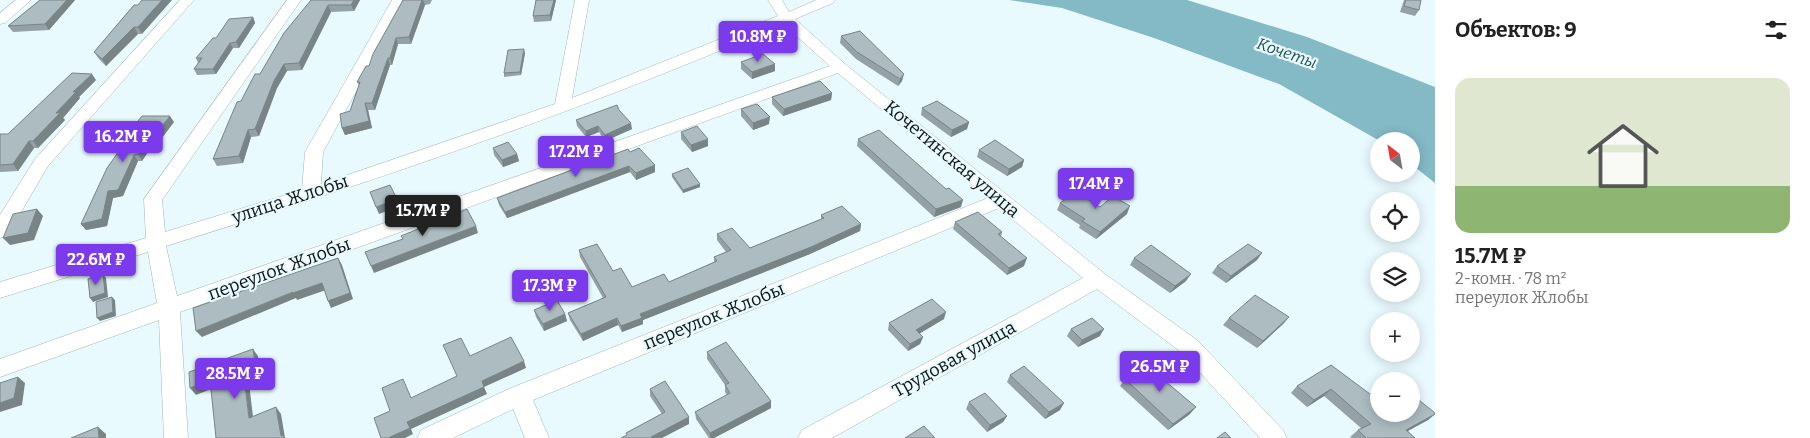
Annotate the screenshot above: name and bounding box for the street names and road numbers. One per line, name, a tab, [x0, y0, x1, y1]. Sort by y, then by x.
street label: Кочетинская улица	[880, 96, 1024, 222]
street label: улица Жлобы	[228, 170, 351, 228]
street label: переулок Жлобы	[205, 233, 353, 305]
street label: переулок Жлобы	[640, 278, 788, 354]
street label: Трудовая улица	[888, 316, 1020, 402]

